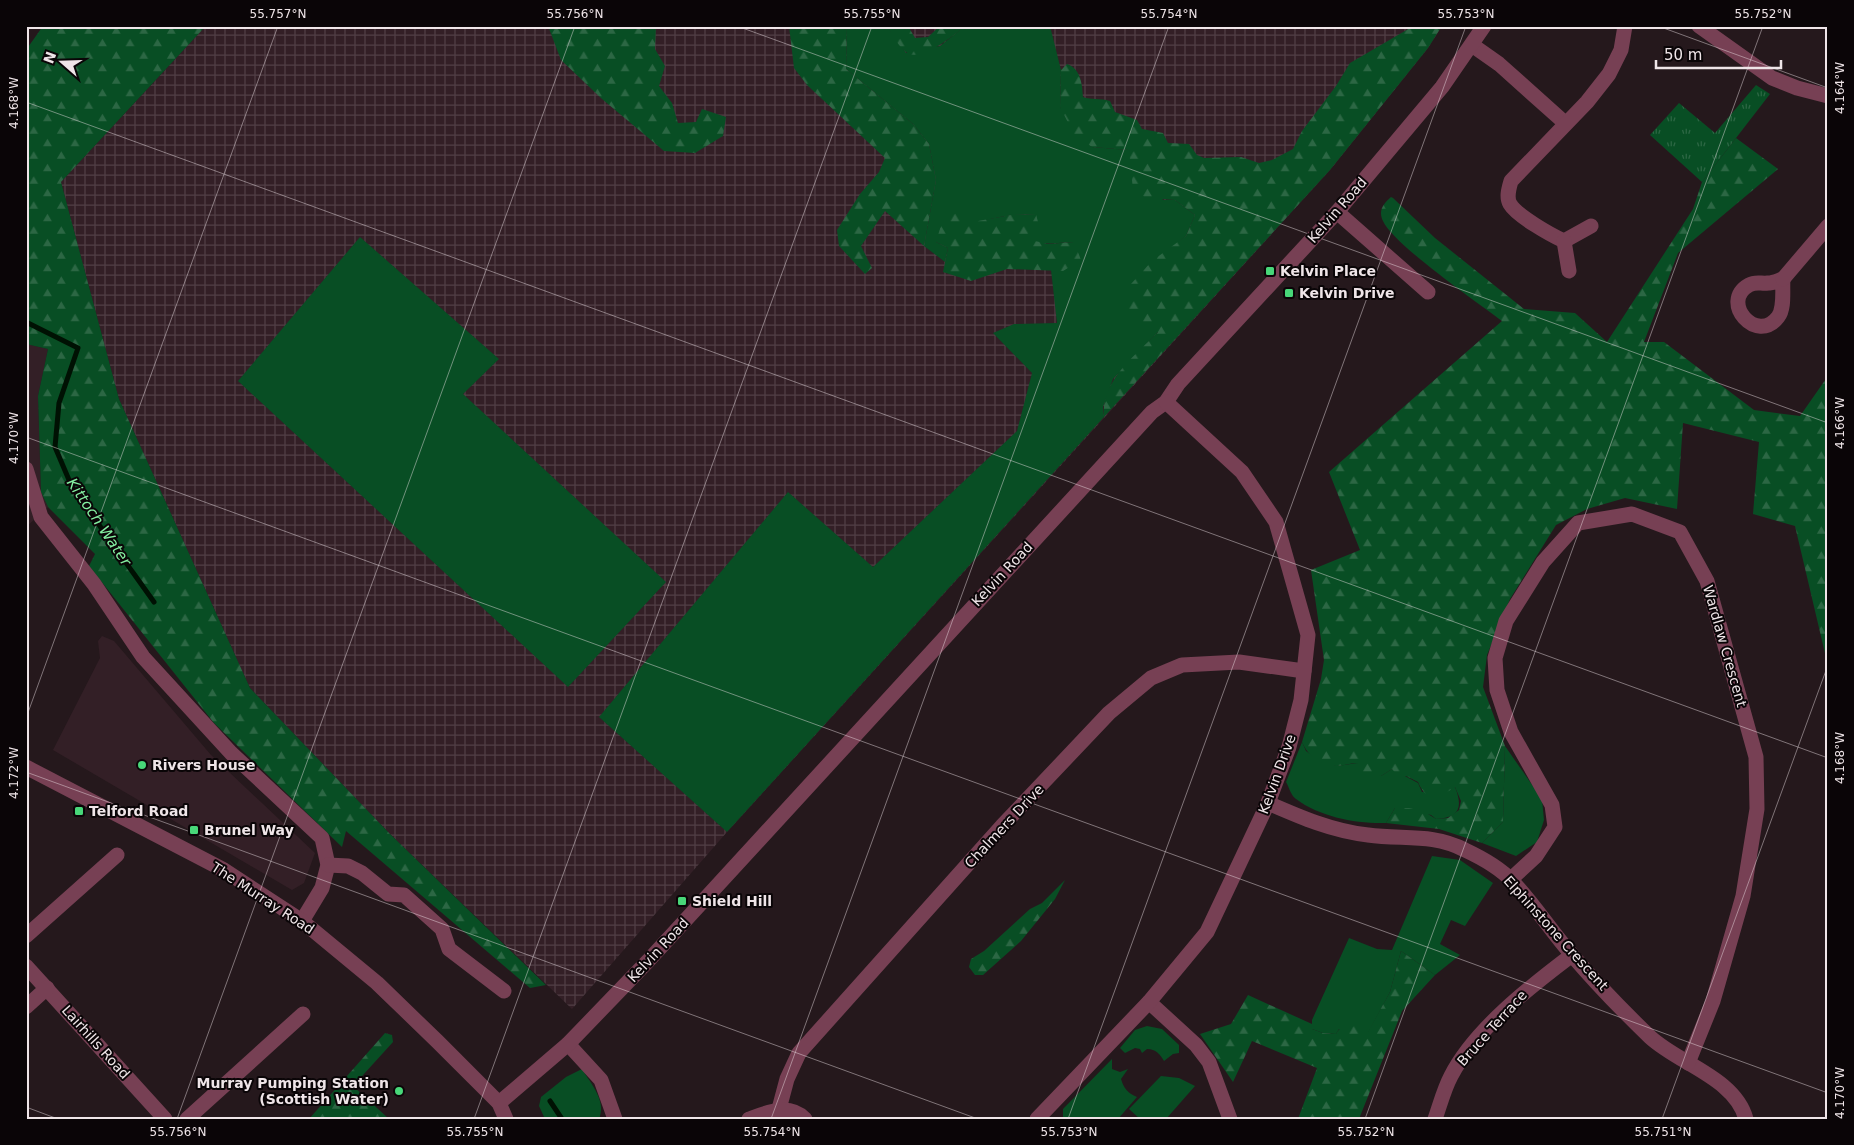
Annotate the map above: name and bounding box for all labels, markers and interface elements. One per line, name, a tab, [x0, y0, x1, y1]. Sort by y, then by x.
text: 55.757°N	[250, 7, 306, 21]
text: 55.756°N	[547, 7, 603, 21]
text: 55.755°N	[844, 7, 900, 21]
text: 55.754°N	[1141, 7, 1197, 21]
text: 55.753°N	[1438, 7, 1494, 21]
text: 55.752°N	[1735, 7, 1791, 21]
north arrow	[38, 38, 88, 88]
scale bar	[1656, 38, 1782, 70]
text: 50 m	[1664, 46, 1702, 64]
text: N	[40, 49, 59, 66]
text: 4.164°W	[1833, 62, 1847, 114]
text: 4.168°W	[7, 77, 21, 129]
street label: Kelvin Road	[1304, 174, 1370, 246]
place label: Kelvin Place	[1280, 263, 1376, 279]
marker: Kelvin Place	[1264, 265, 1276, 277]
place label: Kelvin Drive	[1299, 285, 1395, 301]
marker: Kelvin Drive	[1283, 287, 1295, 299]
text: 4.166°W	[1833, 397, 1847, 449]
text: 4.170°W	[7, 412, 21, 464]
water label: Kittoch Water	[63, 475, 135, 570]
street label: Kelvin Road	[968, 539, 1036, 609]
street label: Wardlaw Crescent	[1700, 583, 1750, 709]
street label: Kelvin Drive	[1255, 732, 1299, 816]
text: 4.168°W	[1833, 732, 1847, 784]
text: 4.172°W	[7, 747, 21, 799]
place label: Rivers House	[152, 757, 255, 773]
marker: Rivers House	[136, 759, 148, 771]
street label: Chalmers Drive	[961, 781, 1047, 871]
place label: Telford Road	[89, 803, 188, 819]
marker: Telford Road	[73, 805, 85, 817]
place label: Brunel Way	[204, 822, 294, 838]
marker: Brunel Way	[188, 824, 200, 836]
street label: The Murray Road	[208, 858, 317, 937]
street label: Elphinstone Crescent	[1500, 873, 1612, 994]
place label: Shield Hill	[692, 893, 772, 909]
marker: Shield Hill	[676, 895, 688, 907]
street label: Kelvin Road	[624, 915, 692, 985]
street label: Bruce Terrace	[1454, 987, 1530, 1069]
street label: Lairhills Road	[59, 1002, 133, 1082]
text: 4.170°W	[1833, 1067, 1847, 1119]
place label: Murray Pumping Station (Scottish Water)	[196, 1075, 389, 1107]
marker: Murray Pumping Station (Scottish Water)	[393, 1085, 405, 1097]
text: 55.756°N	[150, 1125, 206, 1139]
text: 55.755°N	[447, 1125, 503, 1139]
text: 55.754°N	[744, 1125, 800, 1139]
text: 55.753°N	[1041, 1125, 1097, 1139]
text: 55.752°N	[1338, 1125, 1394, 1139]
text: 55.751°N	[1635, 1125, 1691, 1139]

